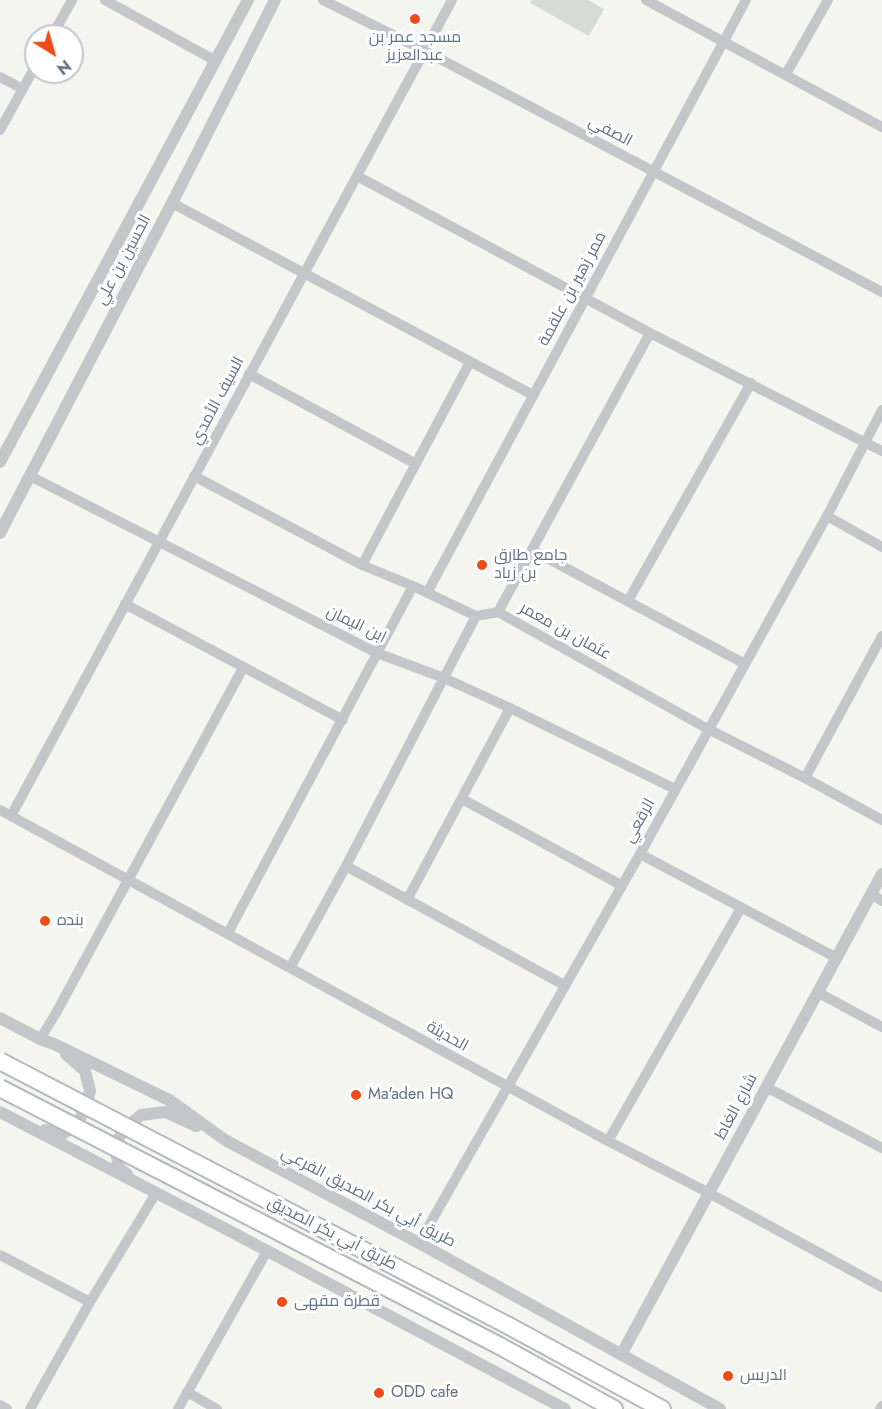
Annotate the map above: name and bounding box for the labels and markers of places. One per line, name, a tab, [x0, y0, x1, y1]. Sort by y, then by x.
marker: مسجد عمر بن عبدالعزيز	[408, 12, 422, 26]
place label: مسجد عمر بن عبدالعزيز	[369, 28, 461, 66]
place label: جامع طارق بن زياد	[494, 546, 567, 584]
marker: جامع طارق بن زياد	[475, 558, 489, 572]
place label: بنده	[57, 911, 84, 931]
marker: بنده	[38, 914, 52, 928]
place label: Ma'aden HQ	[368, 1085, 453, 1105]
marker: Ma'aden HQ	[349, 1088, 363, 1102]
place label: قطرة مقهى	[294, 1292, 380, 1312]
marker: قطرة مقهى	[275, 1295, 289, 1309]
place label: الدريس	[740, 1366, 787, 1386]
marker: الدريس	[721, 1369, 735, 1383]
place label: ODD cafe	[391, 1383, 458, 1403]
marker: ODD cafe	[372, 1386, 386, 1400]

